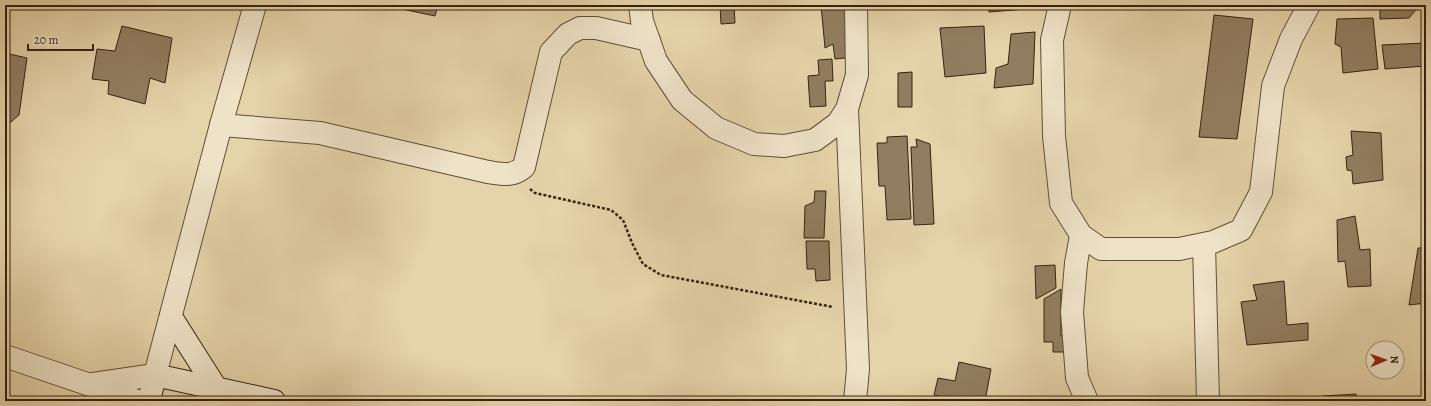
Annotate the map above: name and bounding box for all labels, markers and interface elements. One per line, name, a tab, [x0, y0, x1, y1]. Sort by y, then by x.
scale bar	[28, 26, 93, 52]
text: 20 m	[34, 32, 58, 48]
north arrow	[1365, 340, 1405, 380]
text: N	[1387, 355, 1402, 364]

